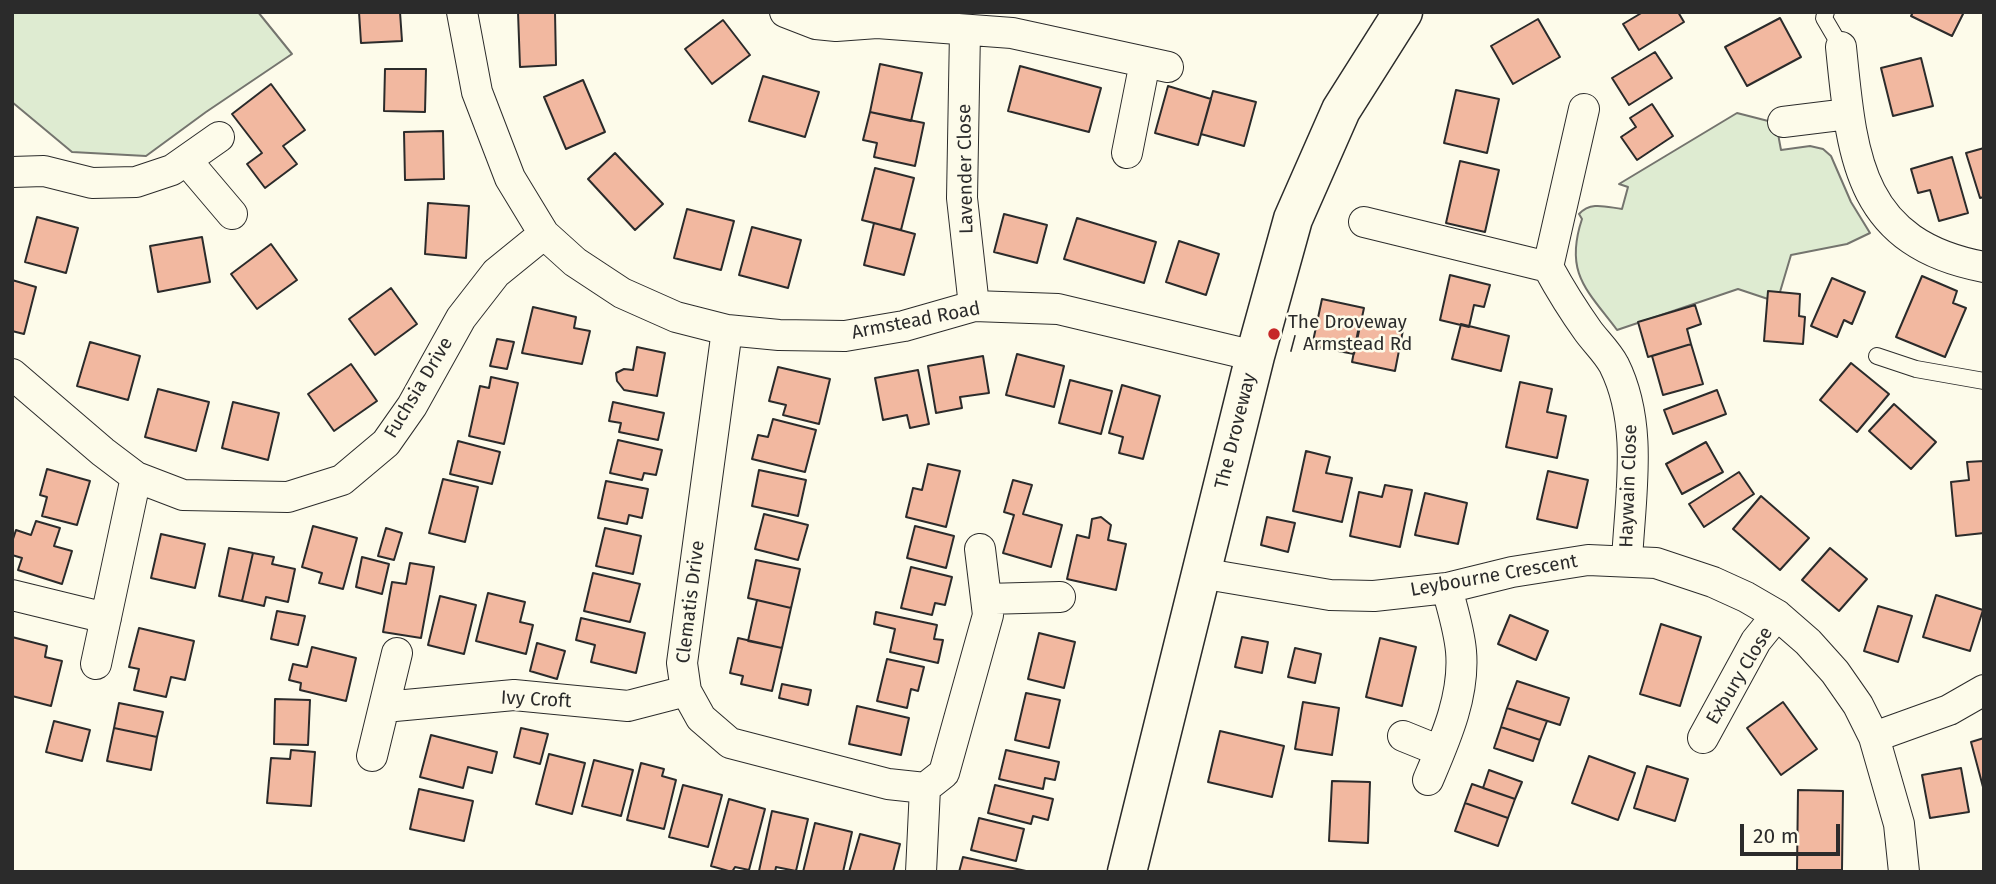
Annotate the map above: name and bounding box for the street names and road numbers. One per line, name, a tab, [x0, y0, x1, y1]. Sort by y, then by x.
street label: Lavender Close	[953, 104, 979, 234]
street label: Armstead Road	[850, 297, 982, 345]
street label: Fuchsia Drive	[380, 333, 458, 443]
street label: The Droveway	[1211, 371, 1261, 491]
street label: Haywain Close	[1615, 424, 1643, 548]
street label: Clematis Drive	[672, 539, 710, 665]
street label: Leybourne Crescent	[1409, 550, 1579, 602]
street label: Exbury Close	[1702, 623, 1778, 729]
street label: Ivy Croft	[500, 687, 572, 713]

